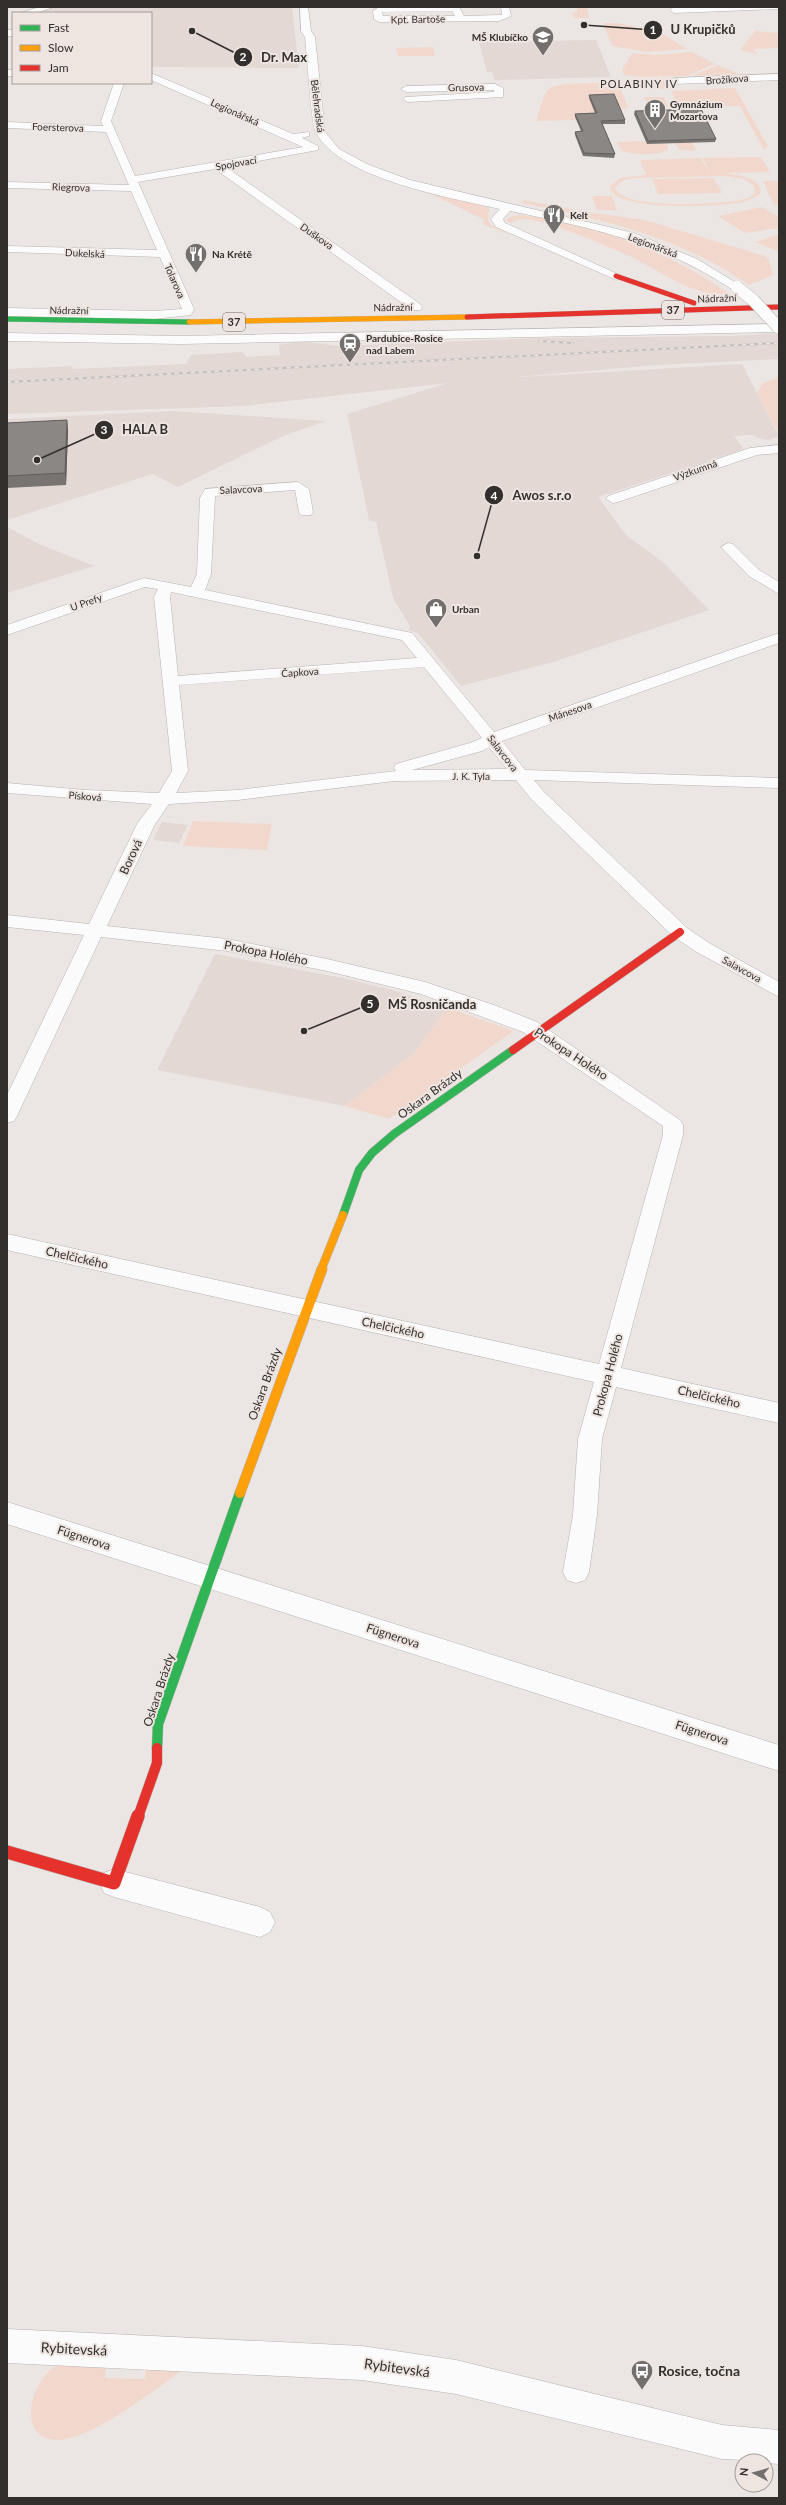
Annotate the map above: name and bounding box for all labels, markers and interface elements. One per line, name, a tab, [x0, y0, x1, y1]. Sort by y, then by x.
legend	[12, 12, 152, 84]
street label: Kpt. Bartoše	[391, 13, 445, 25]
callout: U Krupičků	[643, 17, 744, 42]
text: Fast	[48, 20, 70, 35]
text: U Krupičků	[670, 21, 736, 37]
text: 1	[650, 22, 657, 37]
school or university icon: MŠ Klubíčko	[530, 24, 556, 57]
place label: MŠ Klubíčko	[472, 31, 528, 43]
text: Slow	[48, 40, 74, 55]
callout: Dr. Max	[233, 45, 315, 70]
text: 2	[240, 49, 247, 64]
text: Dr. Max	[261, 49, 307, 65]
text: Jam	[48, 60, 69, 75]
street label: Brožíkova	[705, 72, 749, 86]
district label: POLABINY IV	[600, 77, 678, 90]
street label: Bělehradská	[309, 79, 327, 133]
street label: Grusova	[448, 81, 484, 93]
street label: Legionářská	[209, 96, 261, 128]
building icon: Gymnázium Mozartova	[642, 97, 668, 130]
place label: Gymnázium Mozartova	[670, 98, 723, 122]
street label: Foersterova	[32, 120, 84, 134]
street label: Spojovací	[214, 153, 258, 173]
street label: Riegrova	[52, 180, 90, 194]
restaurant icon: Kelt	[541, 202, 567, 235]
place label: Kelt	[570, 209, 588, 221]
street label: Duškova	[298, 220, 336, 252]
street label: Legionářská	[627, 230, 679, 260]
restaurant icon: Na Krétě	[183, 241, 209, 274]
street label: Dukelská	[65, 246, 105, 260]
place label: Na Krétě	[212, 248, 252, 260]
street label: Tolarova	[162, 262, 188, 300]
street label: Nádražní	[697, 291, 737, 305]
street label: Nádražní	[373, 301, 413, 313]
road number: 37	[662, 301, 684, 319]
street label: Nádražní	[49, 304, 89, 316]
road number: 37	[223, 313, 245, 331]
station icon: Pardubice-Rosice nad Labem	[337, 331, 363, 364]
place label: Pardubice-Rosice nad Labem	[366, 332, 444, 356]
callout: HALA B	[94, 417, 176, 442]
text: HALA B	[122, 421, 168, 437]
text: 3	[101, 422, 108, 437]
street label: Výzkumná	[671, 457, 719, 483]
street label: Salavcova	[219, 482, 263, 496]
callout: Awos s.r.o	[484, 483, 579, 508]
text: Awos s.r.o	[512, 487, 572, 503]
text: 4	[491, 488, 498, 503]
street label: U Prefy	[68, 591, 104, 613]
shop icon: Urban	[423, 596, 449, 629]
place label: Urban	[452, 603, 480, 615]
street label: Čapkova	[281, 665, 319, 679]
street label: Mánesova	[547, 698, 593, 724]
street label: Salavcova	[485, 732, 521, 774]
street label: J. K. Tyla	[452, 770, 490, 782]
street label: Písková	[68, 789, 102, 803]
street label: Borová	[116, 837, 145, 877]
street label: Prokopa Holého	[223, 937, 309, 968]
street label: Salavcova	[720, 953, 764, 985]
callout: MŠ Rosničanda	[360, 992, 484, 1017]
text: 5	[367, 996, 374, 1011]
text: MŠ Rosničanda	[388, 996, 476, 1012]
street label: Prokopa Holého	[532, 1024, 611, 1083]
street label: Oskara Brázdy	[394, 1065, 466, 1122]
street label: Chelčického	[44, 1243, 110, 1272]
street label: Chelčického	[360, 1314, 426, 1342]
street label: Prokopa Holého	[589, 1332, 626, 1418]
street label: Oskara Brázdy	[244, 1345, 285, 1422]
street label: Chelčického	[676, 1382, 742, 1411]
street label: Fügnerova	[56, 1522, 113, 1553]
street label: Fügnerova	[365, 1620, 422, 1651]
street label: Oskara Brázdy	[140, 1651, 178, 1728]
street label: Fügnerova	[674, 1717, 731, 1748]
street label: Rybitevská	[40, 2338, 108, 2359]
street label: Rybitevská	[363, 2354, 431, 2381]
bus stop icon: Rosice, točna	[629, 2358, 655, 2391]
place label: Rosice, točna	[658, 2362, 740, 2379]
north arrow	[734, 2453, 774, 2493]
text: N	[737, 2467, 750, 2477]

